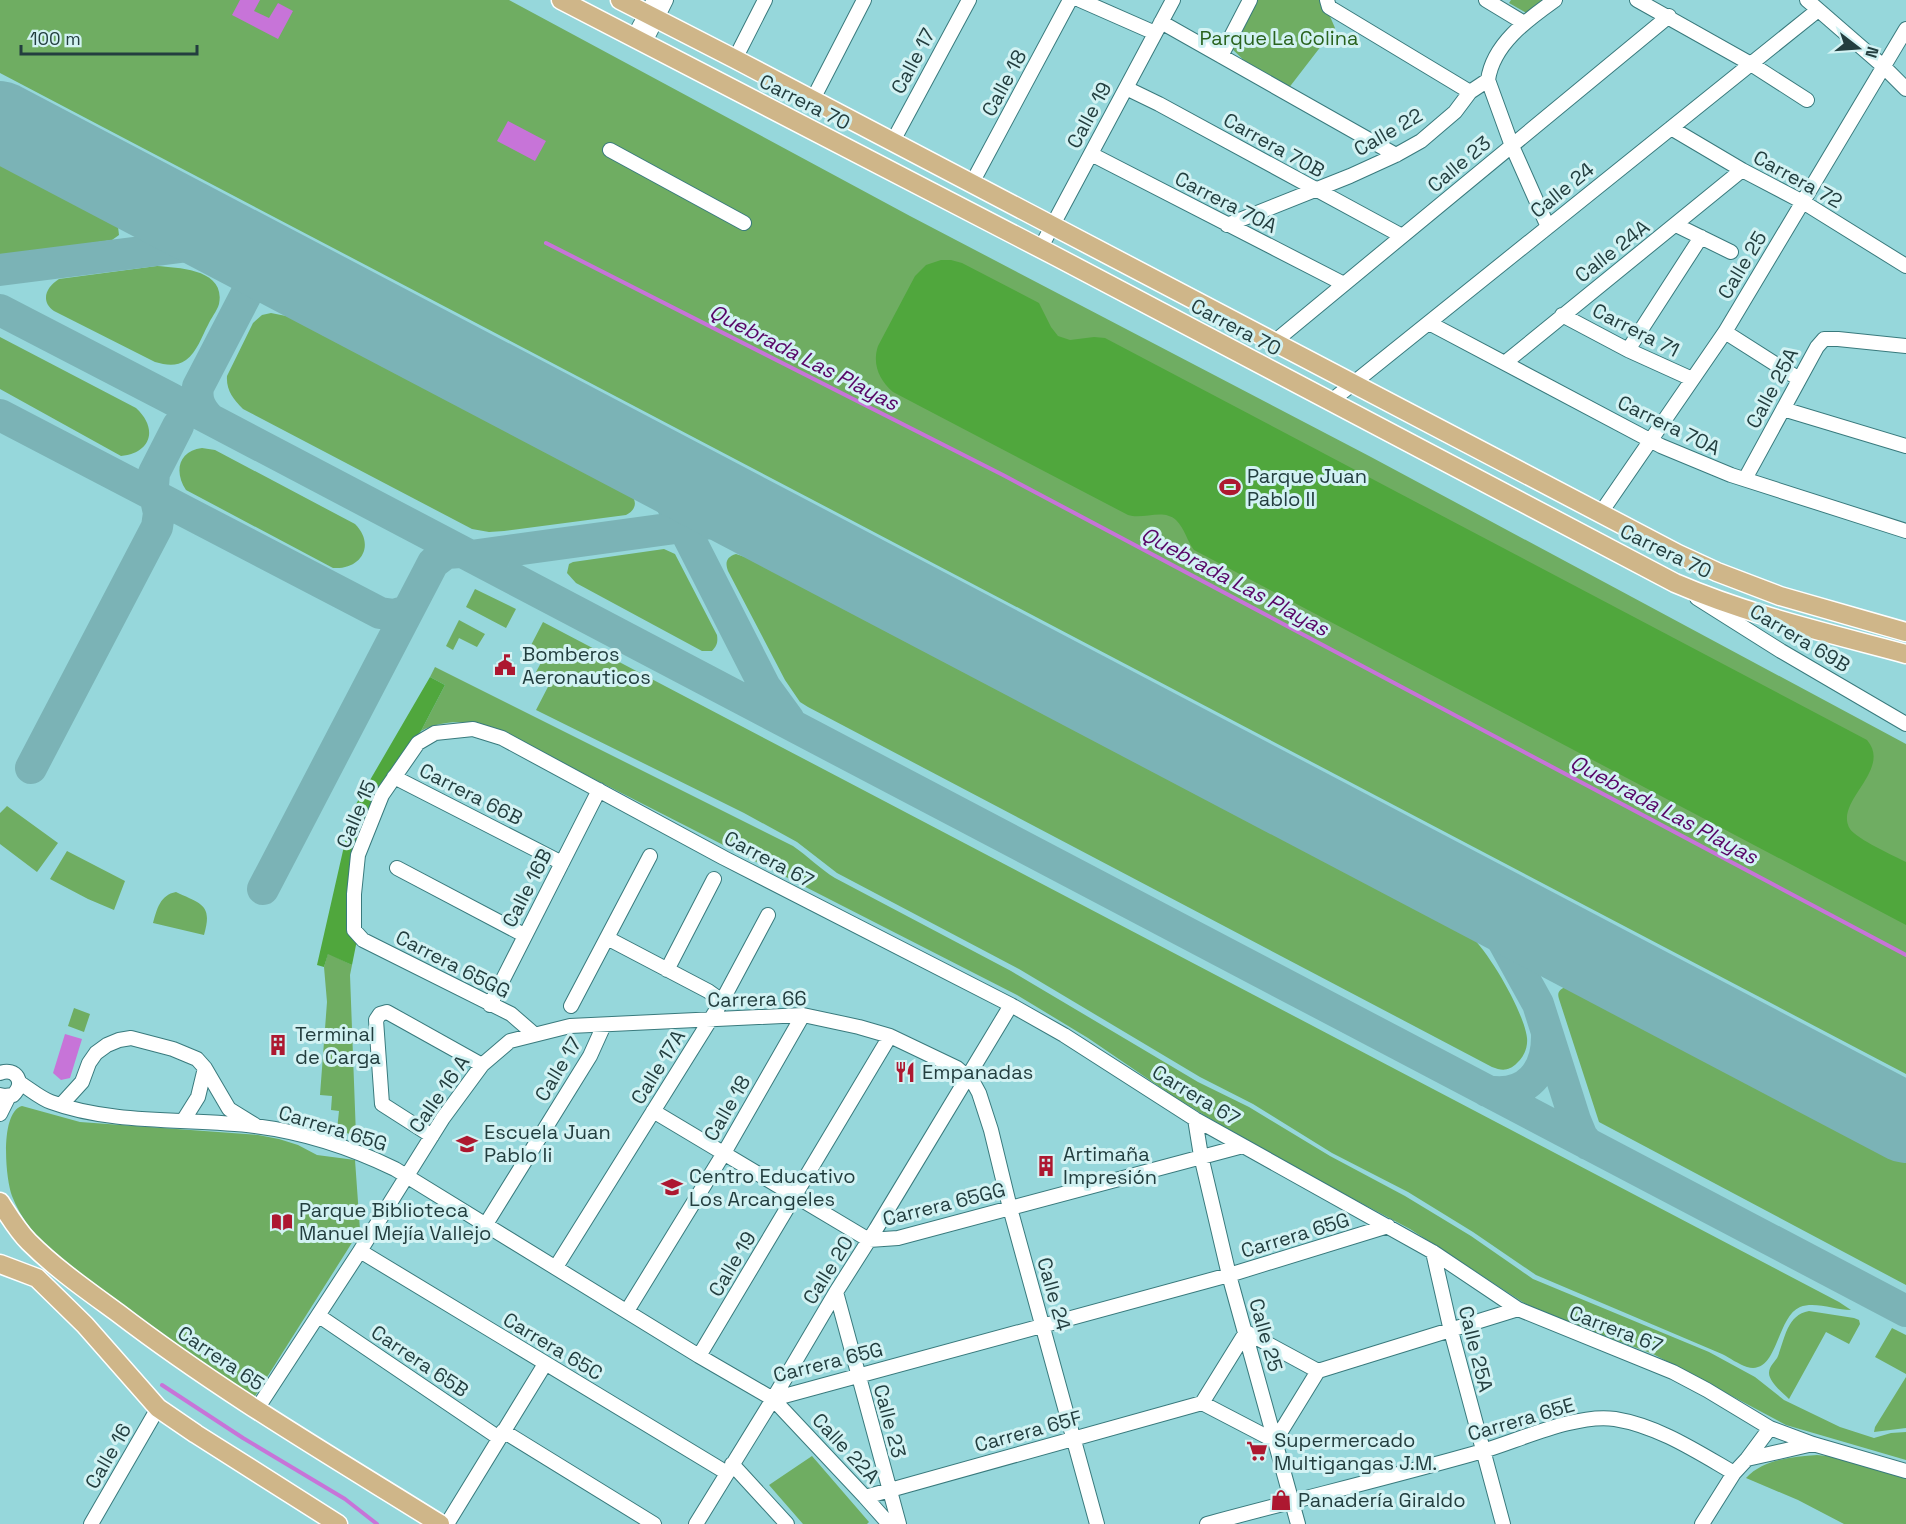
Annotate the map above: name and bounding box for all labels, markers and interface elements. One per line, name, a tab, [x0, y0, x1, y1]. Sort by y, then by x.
scale bar	[21, 18, 196, 56]
north arrow	[1828, 18, 1888, 78]
street label: Calle 17	[885, 24, 941, 98]
park label: Parque La Colina	[1200, 25, 1358, 51]
text: 100 m	[30, 27, 81, 50]
text: N	[1860, 44, 1883, 60]
street label: Calle 18	[976, 45, 1032, 121]
street label: Carrera 70	[755, 68, 855, 136]
street label: Calle 19	[1061, 77, 1117, 153]
street label: Calle 22	[1349, 102, 1427, 162]
street label: Carrera 70B	[1219, 106, 1329, 184]
street label: Calle 23	[1422, 130, 1496, 198]
street label: Carrera 72	[1749, 144, 1847, 214]
street label: Calle 24	[1525, 156, 1599, 224]
street label: Carrera 70A	[1171, 165, 1282, 239]
street label: Calle 24A	[1569, 214, 1655, 288]
street label: Calle 25	[1711, 226, 1773, 304]
street label: Carrera 70	[1186, 292, 1286, 362]
street label: Carrera 71	[1588, 297, 1684, 363]
water label: Quebrada Las Playas	[705, 298, 904, 417]
street label: Calle 25A	[1740, 343, 1804, 433]
street label: Carrera 70A	[1613, 389, 1725, 461]
place label: Parque Juan Pablo II	[1247, 463, 1367, 512]
sports icon: Parque Juan Pablo II	[1218, 475, 1242, 499]
street label: Carrera 70	[1616, 518, 1716, 584]
water label: Quebrada Las Playas	[1137, 520, 1334, 642]
street label: Carrera 69B	[1745, 598, 1855, 678]
place label: Bomberos Aeronauticos	[522, 641, 651, 690]
public building icon: Bomberos Aeronauticos	[493, 653, 517, 677]
water label: Quebrada Las Playas	[1566, 748, 1763, 870]
street label: Carrera 66B	[415, 757, 527, 831]
street label: Calle 15	[330, 776, 382, 852]
street label: Carrera 67	[720, 825, 818, 893]
street label: Calle 16B	[496, 844, 558, 932]
street label: Carrera 65GG	[391, 924, 515, 1004]
street label: Carrera 66	[707, 985, 807, 1013]
place label: Terminal de Carga	[295, 1021, 381, 1070]
street label: Calle 17A	[625, 1024, 691, 1109]
street label: Calle 17	[529, 1032, 587, 1106]
building icon: Terminal de Carga	[266, 1033, 290, 1057]
street label: Calle 16 A	[403, 1050, 475, 1138]
place label: Empanadas	[922, 1059, 1033, 1085]
street label: Carrera 67	[1147, 1059, 1245, 1131]
restaurant icon: Empanadas	[893, 1060, 917, 1084]
street label: Calle 18	[698, 1070, 756, 1146]
street label: Carrera 65G	[276, 1099, 390, 1157]
place label: Escuela Juan Pablo Ii	[484, 1119, 611, 1168]
school or university icon: Escuela Juan Pablo Ii	[455, 1132, 479, 1156]
place label: Artimaña Impresión	[1063, 1141, 1157, 1190]
building icon: Artimaña Impresión	[1034, 1154, 1058, 1178]
place label: Centro Educativo Los Arcangeles	[689, 1163, 856, 1212]
school or university icon: Centro Educativo Los Arcangeles	[660, 1175, 684, 1199]
street label: Carrera 65GG	[880, 1176, 1008, 1232]
place label: Parque Biblioteca Manuel Mejía Vallejo	[299, 1197, 491, 1246]
street label: Carrera 65G	[1238, 1206, 1352, 1264]
library icon: Parque Biblioteca Manuel Mejía Vallejo	[270, 1210, 294, 1234]
street label: Calle 19	[702, 1227, 762, 1301]
street label: Calle 20	[797, 1231, 859, 1309]
street label: Calle 24	[1031, 1254, 1077, 1334]
street label: Calle 25	[1243, 1295, 1289, 1375]
street label: Carrera 67	[1566, 1299, 1666, 1359]
street label: Calle 25A	[1453, 1303, 1499, 1395]
street label: Carrera 65C	[498, 1306, 608, 1386]
street label: Carrera 65B	[366, 1319, 474, 1403]
street label: Carrera 65	[173, 1320, 269, 1396]
street label: Carrera 65G	[770, 1336, 886, 1388]
street label: Calle 23	[868, 1381, 912, 1461]
street label: Carrera 65E	[1464, 1391, 1578, 1447]
street label: Carrera 65F	[972, 1404, 1085, 1458]
street label: Calle 22A	[807, 1407, 886, 1489]
street label: Calle 16	[79, 1418, 137, 1494]
place label: Supermercado Multigangas J.M.	[1274, 1427, 1437, 1476]
supermarket icon: Supermercado Multigangas J.M.	[1245, 1439, 1269, 1463]
place label: Panadería Giraldo	[1298, 1487, 1466, 1513]
shop icon: Panadería Giraldo	[1269, 1488, 1293, 1512]

